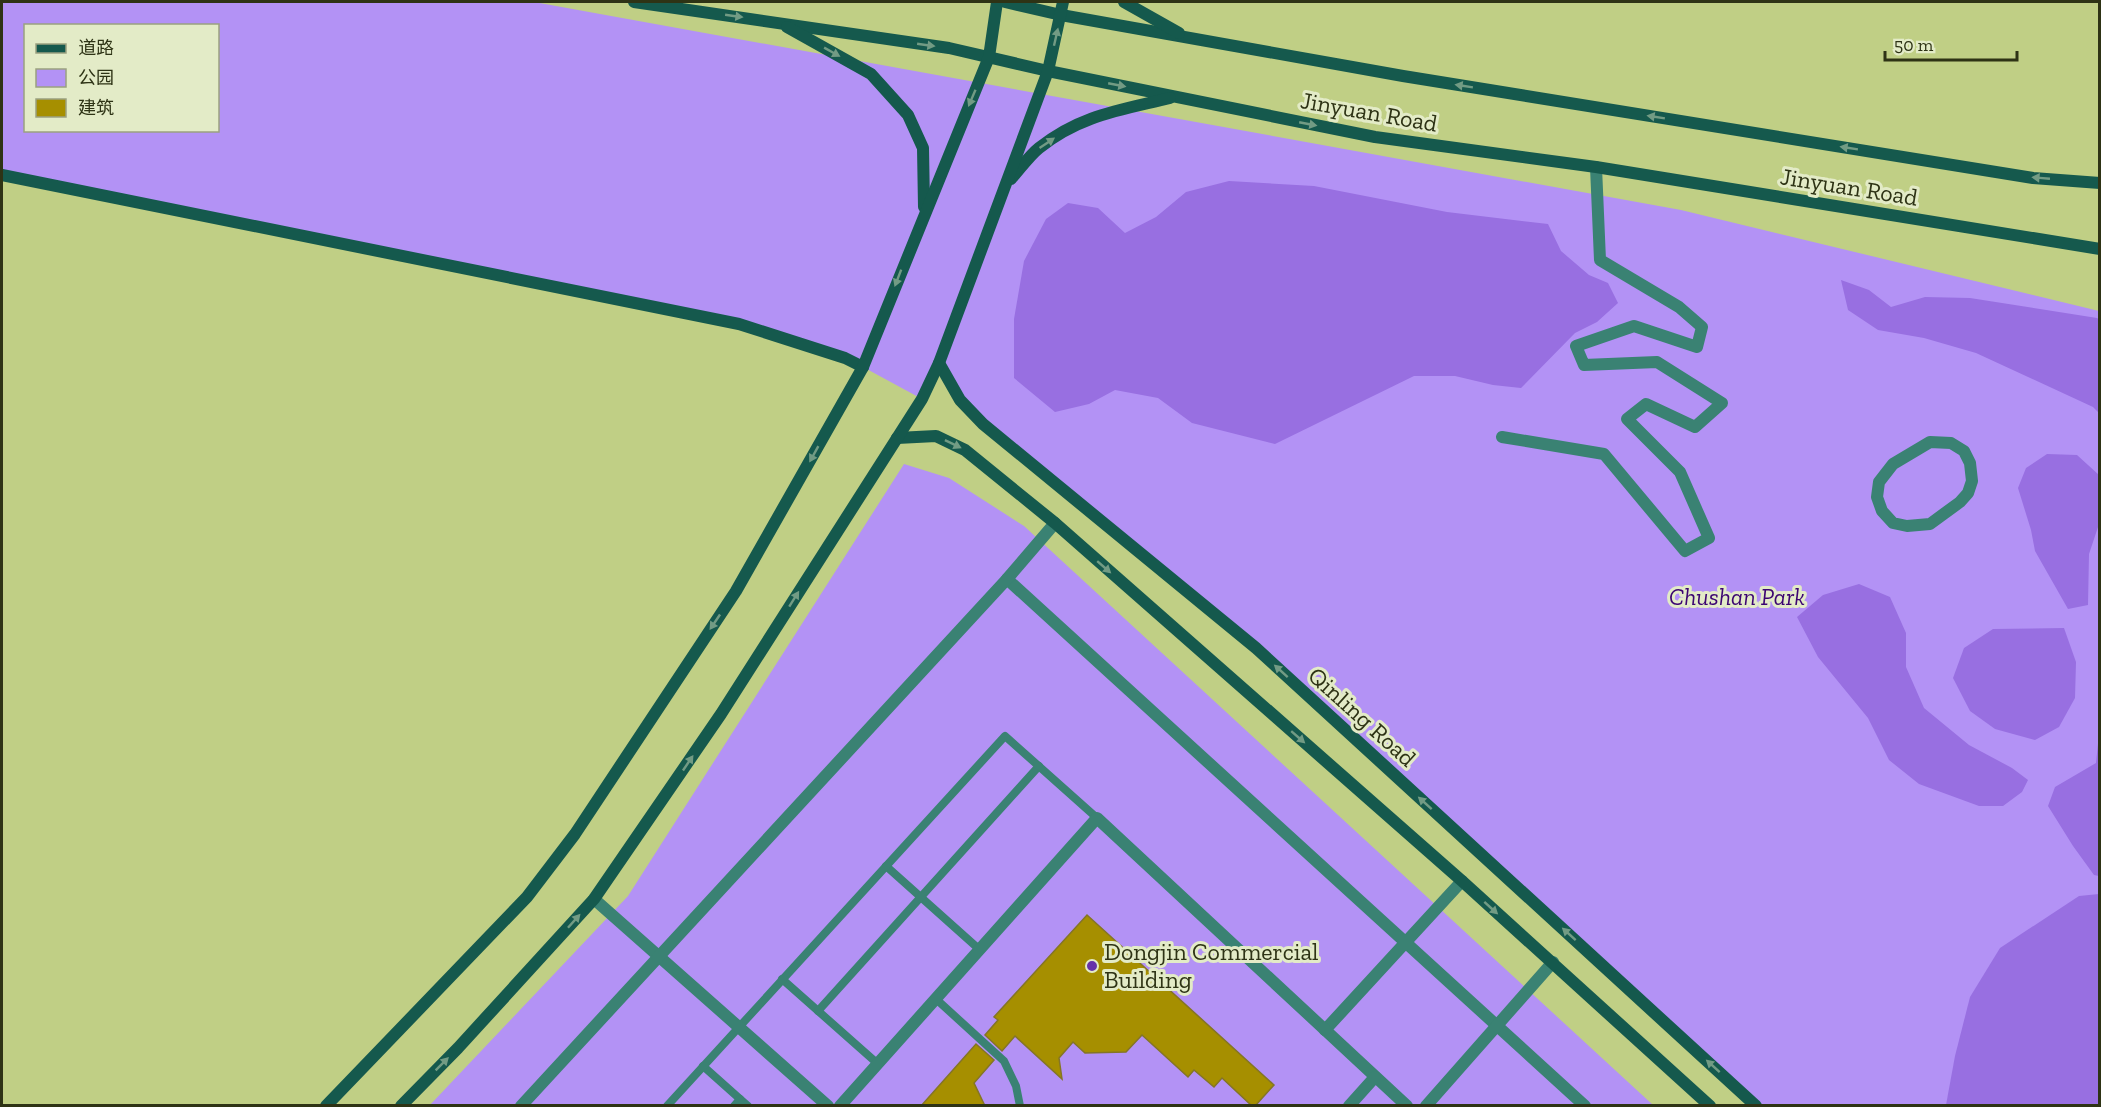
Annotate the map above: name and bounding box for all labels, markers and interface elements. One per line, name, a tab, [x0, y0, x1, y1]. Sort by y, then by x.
one-way arrow	[724, 12, 743, 21]
legend	[24, 24, 219, 132]
scale bar	[1885, 24, 2017, 62]
one-way arrow	[1052, 27, 1062, 46]
text: 50 m	[1894, 34, 1934, 56]
text: 道路	[78, 37, 114, 59]
one-way arrow	[917, 40, 936, 49]
one-way arrow	[824, 47, 841, 57]
text: 公园	[78, 67, 114, 89]
one-way arrow	[1108, 81, 1127, 90]
one-way arrow	[1454, 81, 1473, 90]
street label: Jinyuan Road	[1298, 85, 1440, 138]
one-way arrow	[967, 89, 976, 107]
text: 建筑	[78, 97, 114, 119]
one-way arrow	[1647, 112, 1666, 121]
one-way arrow	[1299, 120, 1318, 129]
one-way arrow	[1039, 138, 1055, 149]
one-way arrow	[1839, 143, 1858, 152]
street label: Jinyuan Road	[1778, 161, 1920, 212]
one-way arrow	[2032, 173, 2051, 183]
one-way arrow	[893, 269, 902, 287]
one-way arrow	[944, 438, 962, 448]
one-way arrow	[808, 446, 819, 462]
one-way arrow	[1096, 560, 1111, 573]
park label: Chushan Park	[1669, 582, 1805, 611]
one-way arrow	[789, 591, 800, 607]
one-way arrow	[710, 614, 721, 630]
street label: Qinling Road	[1302, 661, 1422, 773]
one-way arrow	[1274, 665, 1289, 678]
one-way arrow	[1290, 730, 1305, 743]
one-way arrow	[682, 755, 694, 771]
one-way arrow	[1418, 797, 1433, 810]
one-way arrow	[1484, 901, 1499, 915]
one-way arrow	[567, 914, 581, 928]
one-way arrow	[1562, 928, 1576, 942]
place label: Dongjin Commercial Building	[1104, 937, 1319, 994]
marker: Dongjin Commercial Building	[1085, 959, 1099, 973]
one-way arrow	[435, 1057, 449, 1071]
one-way arrow	[1706, 1060, 1721, 1073]

